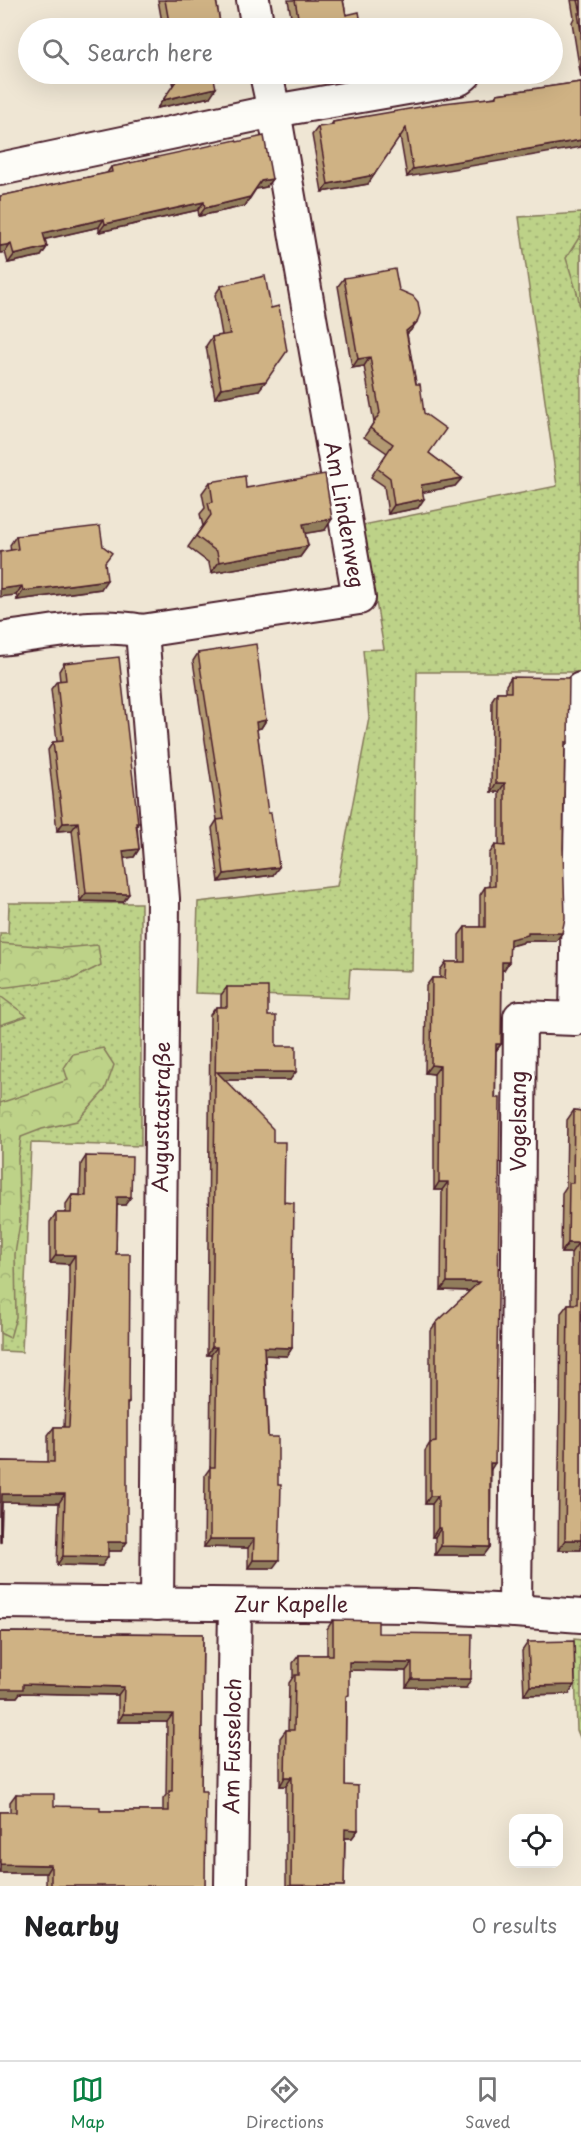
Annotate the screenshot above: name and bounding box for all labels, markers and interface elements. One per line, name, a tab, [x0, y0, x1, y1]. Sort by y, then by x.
search box	[18, 18, 563, 84]
icon: search	[39, 35, 72, 68]
text: Search here	[87, 35, 213, 68]
street label: Am Lindenweg	[317, 439, 375, 591]
street label: Augustastraße	[143, 1041, 177, 1193]
street label: Vogelsang	[501, 1071, 533, 1171]
street label: Zur Kapelle	[234, 1587, 348, 1619]
street label: Am Fusseloch	[214, 1678, 248, 1814]
map controls	[509, 1814, 563, 1868]
button: locate	[509, 1814, 563, 1868]
text: Nearby	[24, 1906, 119, 1945]
text: 0 results	[472, 1910, 557, 1940]
tab: Map	[71, 2073, 105, 2133]
tab: Directions	[246, 2073, 324, 2133]
tab: Saved	[465, 2073, 510, 2133]

